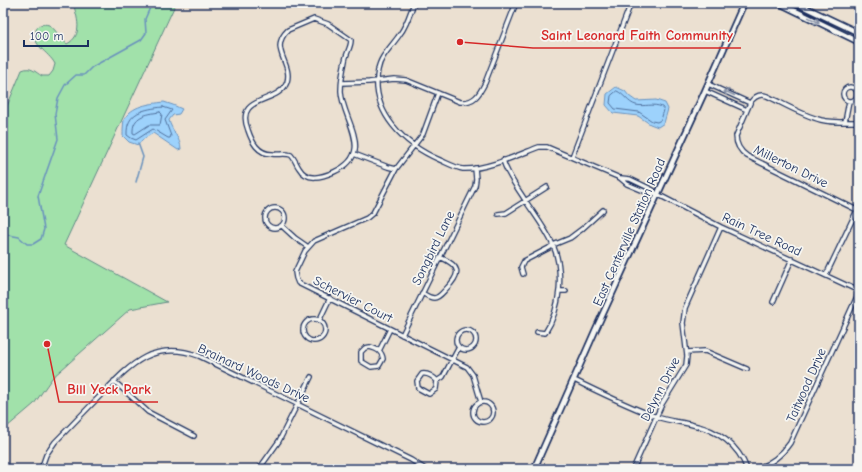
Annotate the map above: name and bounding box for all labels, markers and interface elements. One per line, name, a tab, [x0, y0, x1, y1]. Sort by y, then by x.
one-way arrow	[808, 17, 820, 24]
scale bar	[24, 22, 88, 48]
callout: Saint Leonard Faith Community	[533, 22, 741, 48]
text: Saint Leonard Faith Community	[541, 27, 733, 44]
text: 100 m	[30, 29, 63, 43]
one-way arrow	[724, 89, 736, 96]
street label: Millerton Drive	[751, 142, 831, 191]
street label: East Centerville Station Road	[590, 156, 668, 308]
street label: Songbird Lane	[409, 208, 458, 288]
street label: Rain Tree Road	[720, 209, 804, 259]
street label: Schervier Court	[311, 273, 396, 326]
street label: Brainard Woods Drive	[196, 340, 313, 406]
street label: Taitwood Drive	[783, 345, 829, 424]
street label: Delynn Drive	[637, 354, 683, 424]
callout: Bill Yeck Park	[59, 376, 158, 402]
text: Bill Yeck Park	[67, 381, 151, 398]

